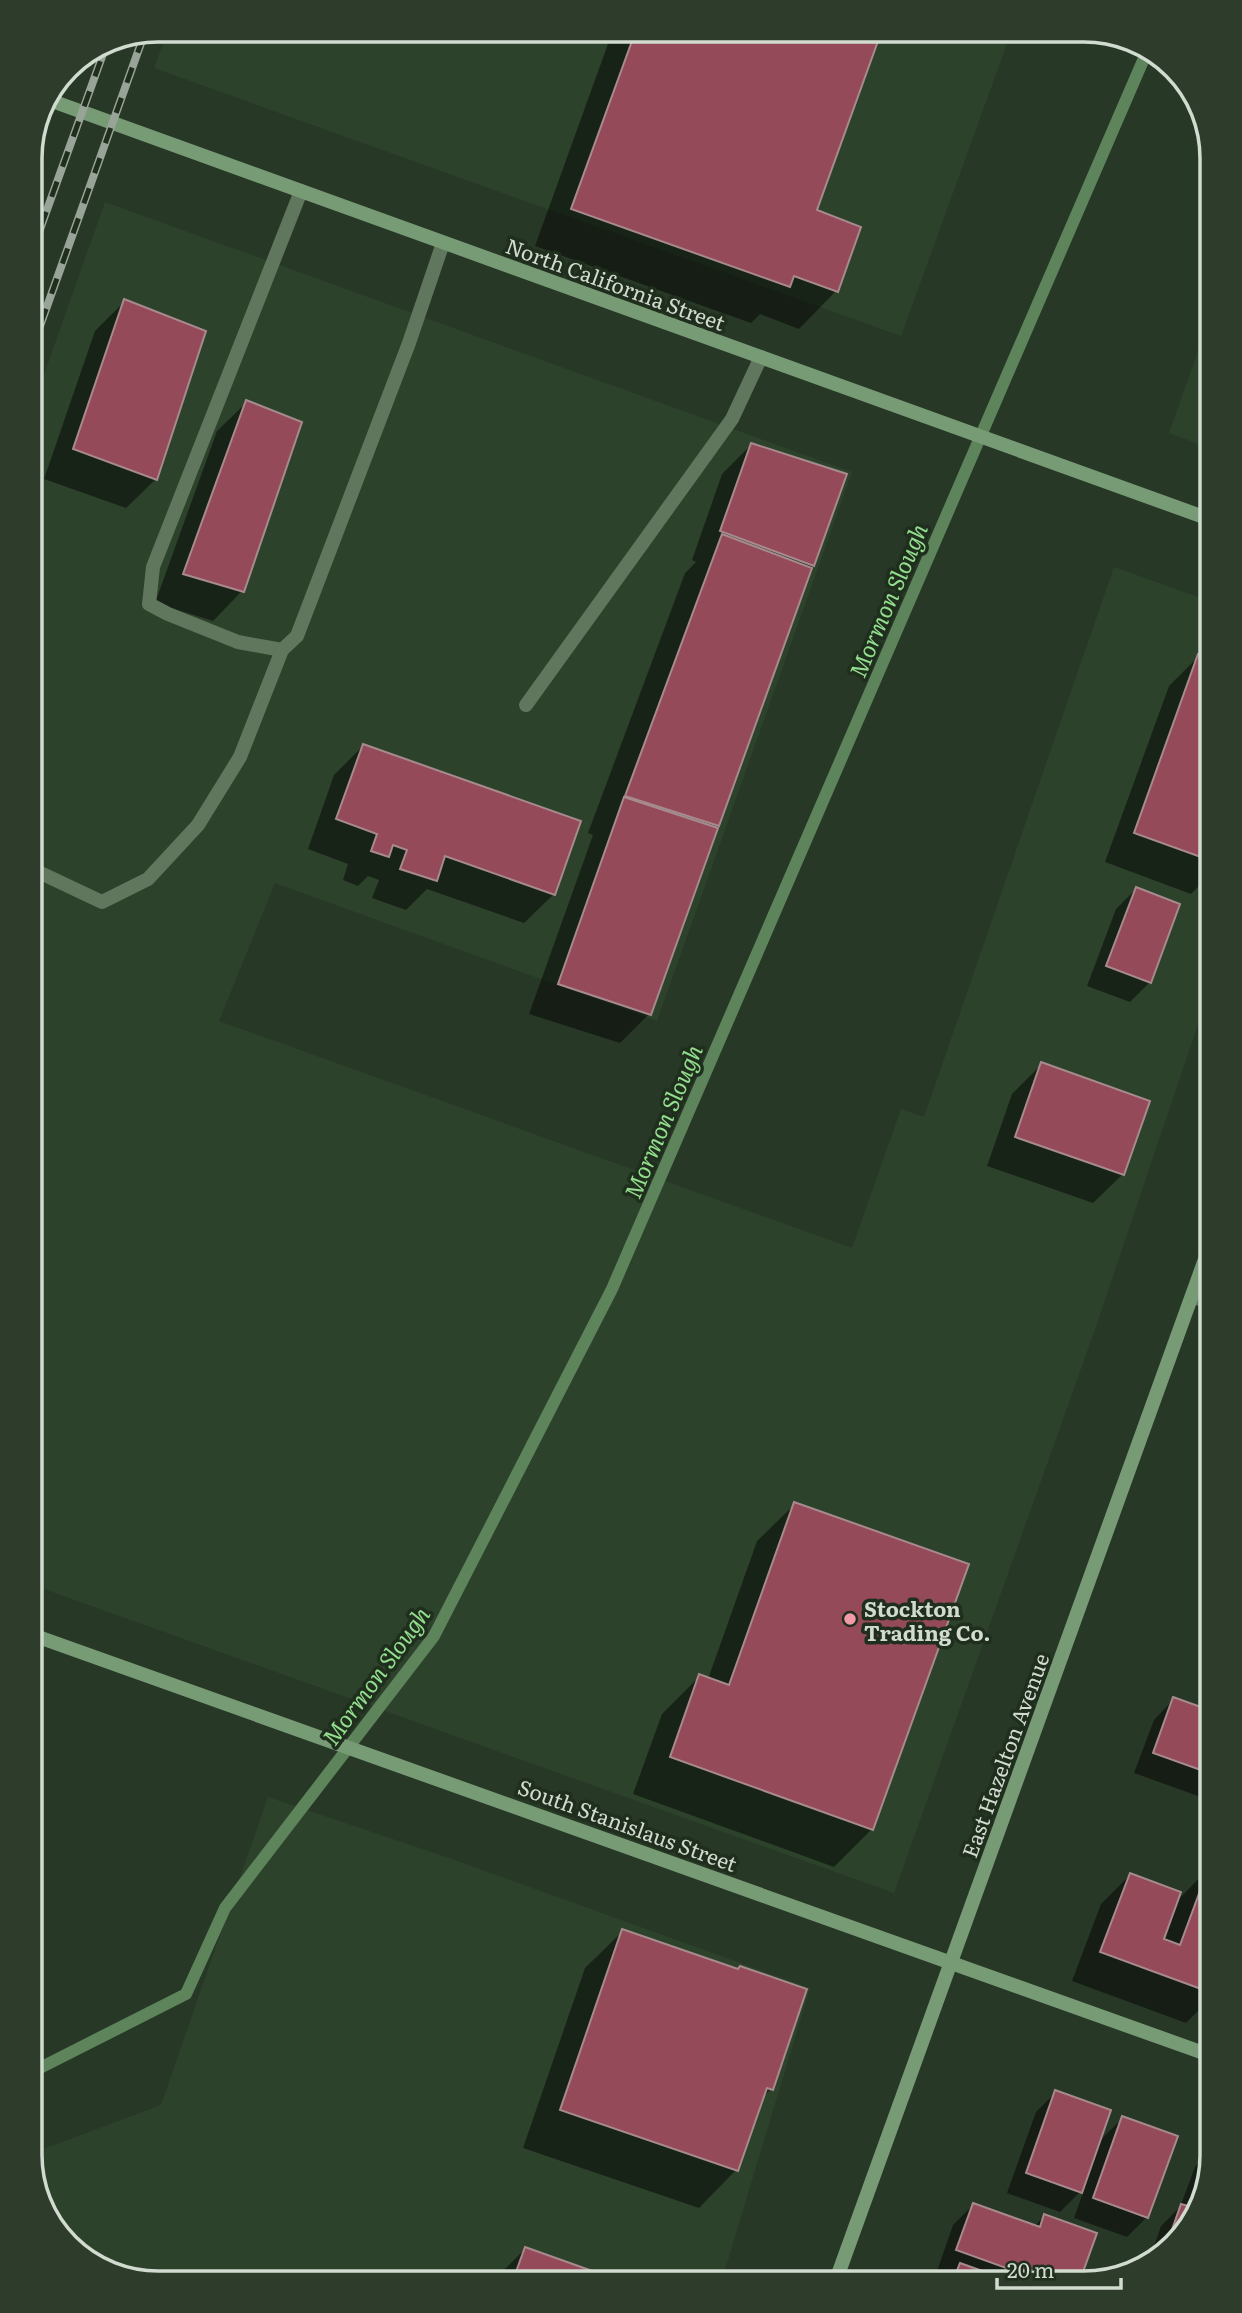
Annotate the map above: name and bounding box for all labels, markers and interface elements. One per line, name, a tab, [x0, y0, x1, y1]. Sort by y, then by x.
street label: North California Street	[502, 229, 730, 337]
water label: Mormon Slough	[839, 517, 935, 682]
water label: Mormon Slough	[614, 1038, 710, 1203]
place label: Stockton Trading Co.	[864, 1592, 990, 1647]
water label: Mormon Slough	[313, 1598, 437, 1751]
marker: Stockton Trading Co.	[842, 1611, 858, 1627]
street label: East Hazelton Avenue	[953, 1648, 1055, 1861]
street label: South Stanislaus Street	[514, 1770, 742, 1878]
scale bar	[997, 2246, 1121, 2290]
text: 20 m	[1007, 2253, 1054, 2284]

